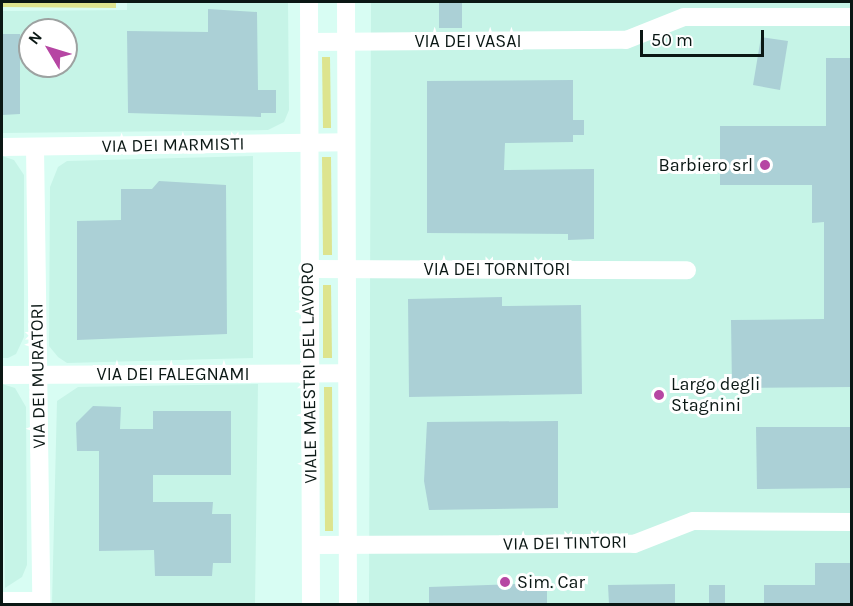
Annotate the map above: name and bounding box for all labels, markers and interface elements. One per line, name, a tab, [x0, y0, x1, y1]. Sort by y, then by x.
north arrow	[18, 18, 78, 78]
scale bar	[643, 18, 768, 56]
text: N	[24, 27, 46, 48]
text: 50 m	[651, 29, 693, 51]
street label: VIA DEI VASAI	[414, 30, 522, 52]
street label: VIA DEI MARMISTI	[101, 133, 245, 157]
place label: Barbiero srl	[659, 154, 753, 176]
marker: Barbiero srl	[758, 158, 772, 172]
street label: VIA DEI TORNITORI	[424, 258, 570, 280]
street label: VIALE MAESTRI DEL LAVORO	[296, 262, 322, 484]
street label: VIA DEI MURATORI	[26, 303, 50, 449]
street label: VIA DEI FALEGNAMI	[97, 363, 249, 385]
place label: Largo degli Stagnini	[671, 374, 760, 416]
marker: Largo degli Stagnini	[652, 388, 666, 402]
street label: VIA DEI TINTORI	[503, 531, 627, 555]
place label: Sim. Car	[517, 571, 585, 593]
marker: Sim. Car	[498, 575, 512, 589]

